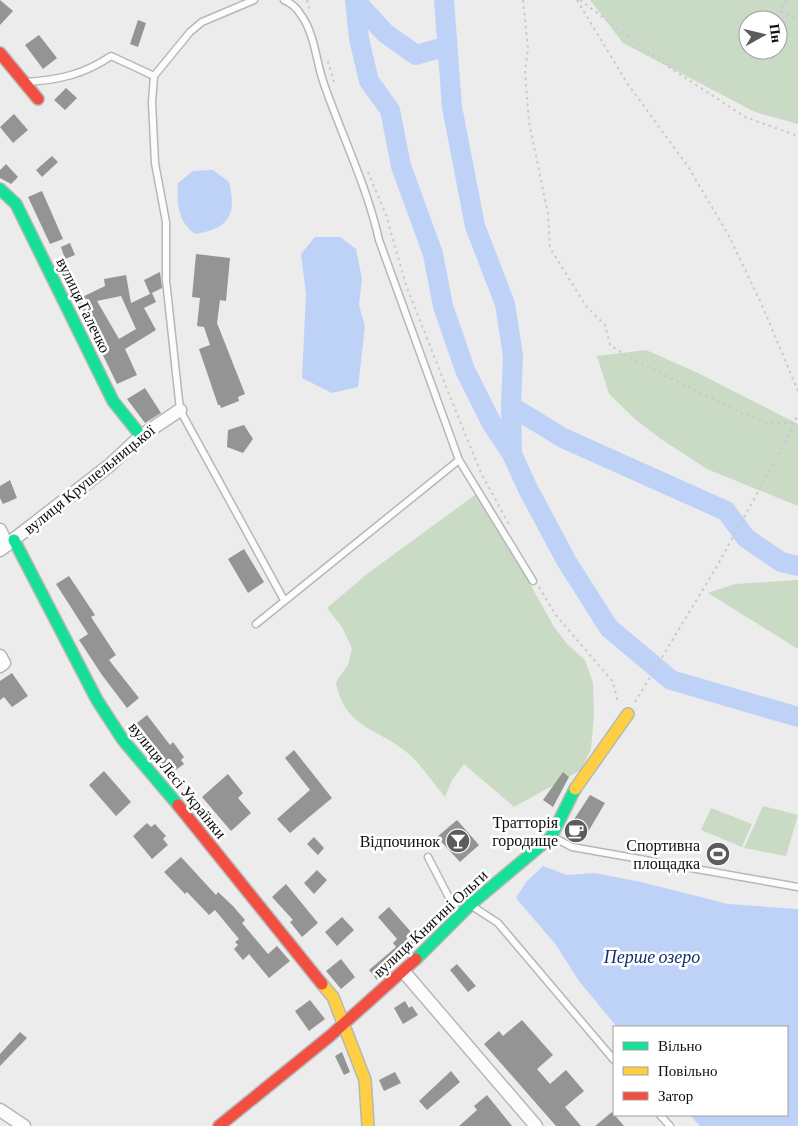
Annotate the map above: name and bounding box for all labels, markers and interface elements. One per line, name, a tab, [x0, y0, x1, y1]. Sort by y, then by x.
north arrow	[738, 10, 788, 60]
text: Пн	[767, 23, 785, 44]
street label: вулиця Галечко	[52, 255, 114, 356]
street label: вулиця Крушельницької	[21, 421, 159, 538]
street label: вулиця Лесі Українки	[125, 719, 230, 843]
place label: Тратторія городище	[492, 814, 559, 850]
cafe icon: Тратторія городище	[563, 818, 589, 844]
bar icon: Відпочинок	[445, 828, 471, 854]
place label: Відпочинок	[360, 833, 440, 851]
place label: Спортивна площадка	[626, 837, 700, 873]
sports icon: Спортивна площадка	[705, 841, 731, 867]
street label: вулиця Княгині Ольги	[370, 866, 492, 981]
water label: Перше озеро	[603, 947, 700, 967]
legend	[613, 1026, 788, 1116]
text: Вільно	[658, 1038, 702, 1054]
text: Повільно	[658, 1063, 717, 1079]
text: Затор	[658, 1088, 693, 1104]

